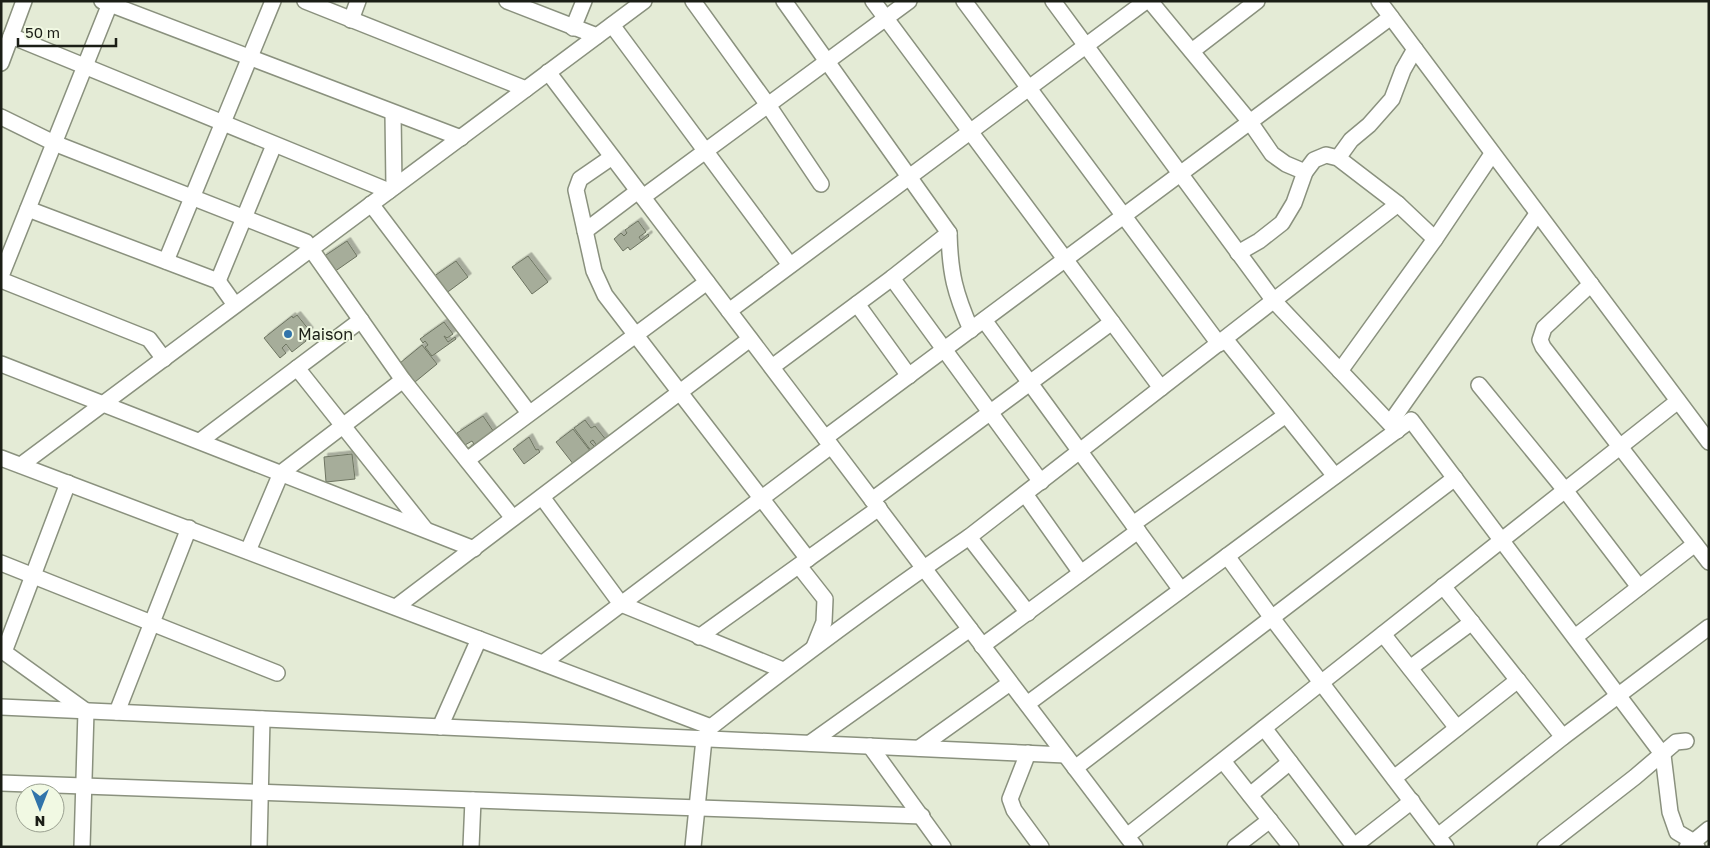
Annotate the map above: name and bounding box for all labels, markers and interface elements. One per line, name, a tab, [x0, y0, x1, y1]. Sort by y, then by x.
scale bar	[18, 15, 115, 47]
text: 50 m	[25, 23, 60, 41]
place label: Maison	[298, 324, 353, 344]
marker: Maison	[282, 328, 294, 340]
north arrow	[15, 783, 65, 833]
text: N	[35, 813, 45, 830]

